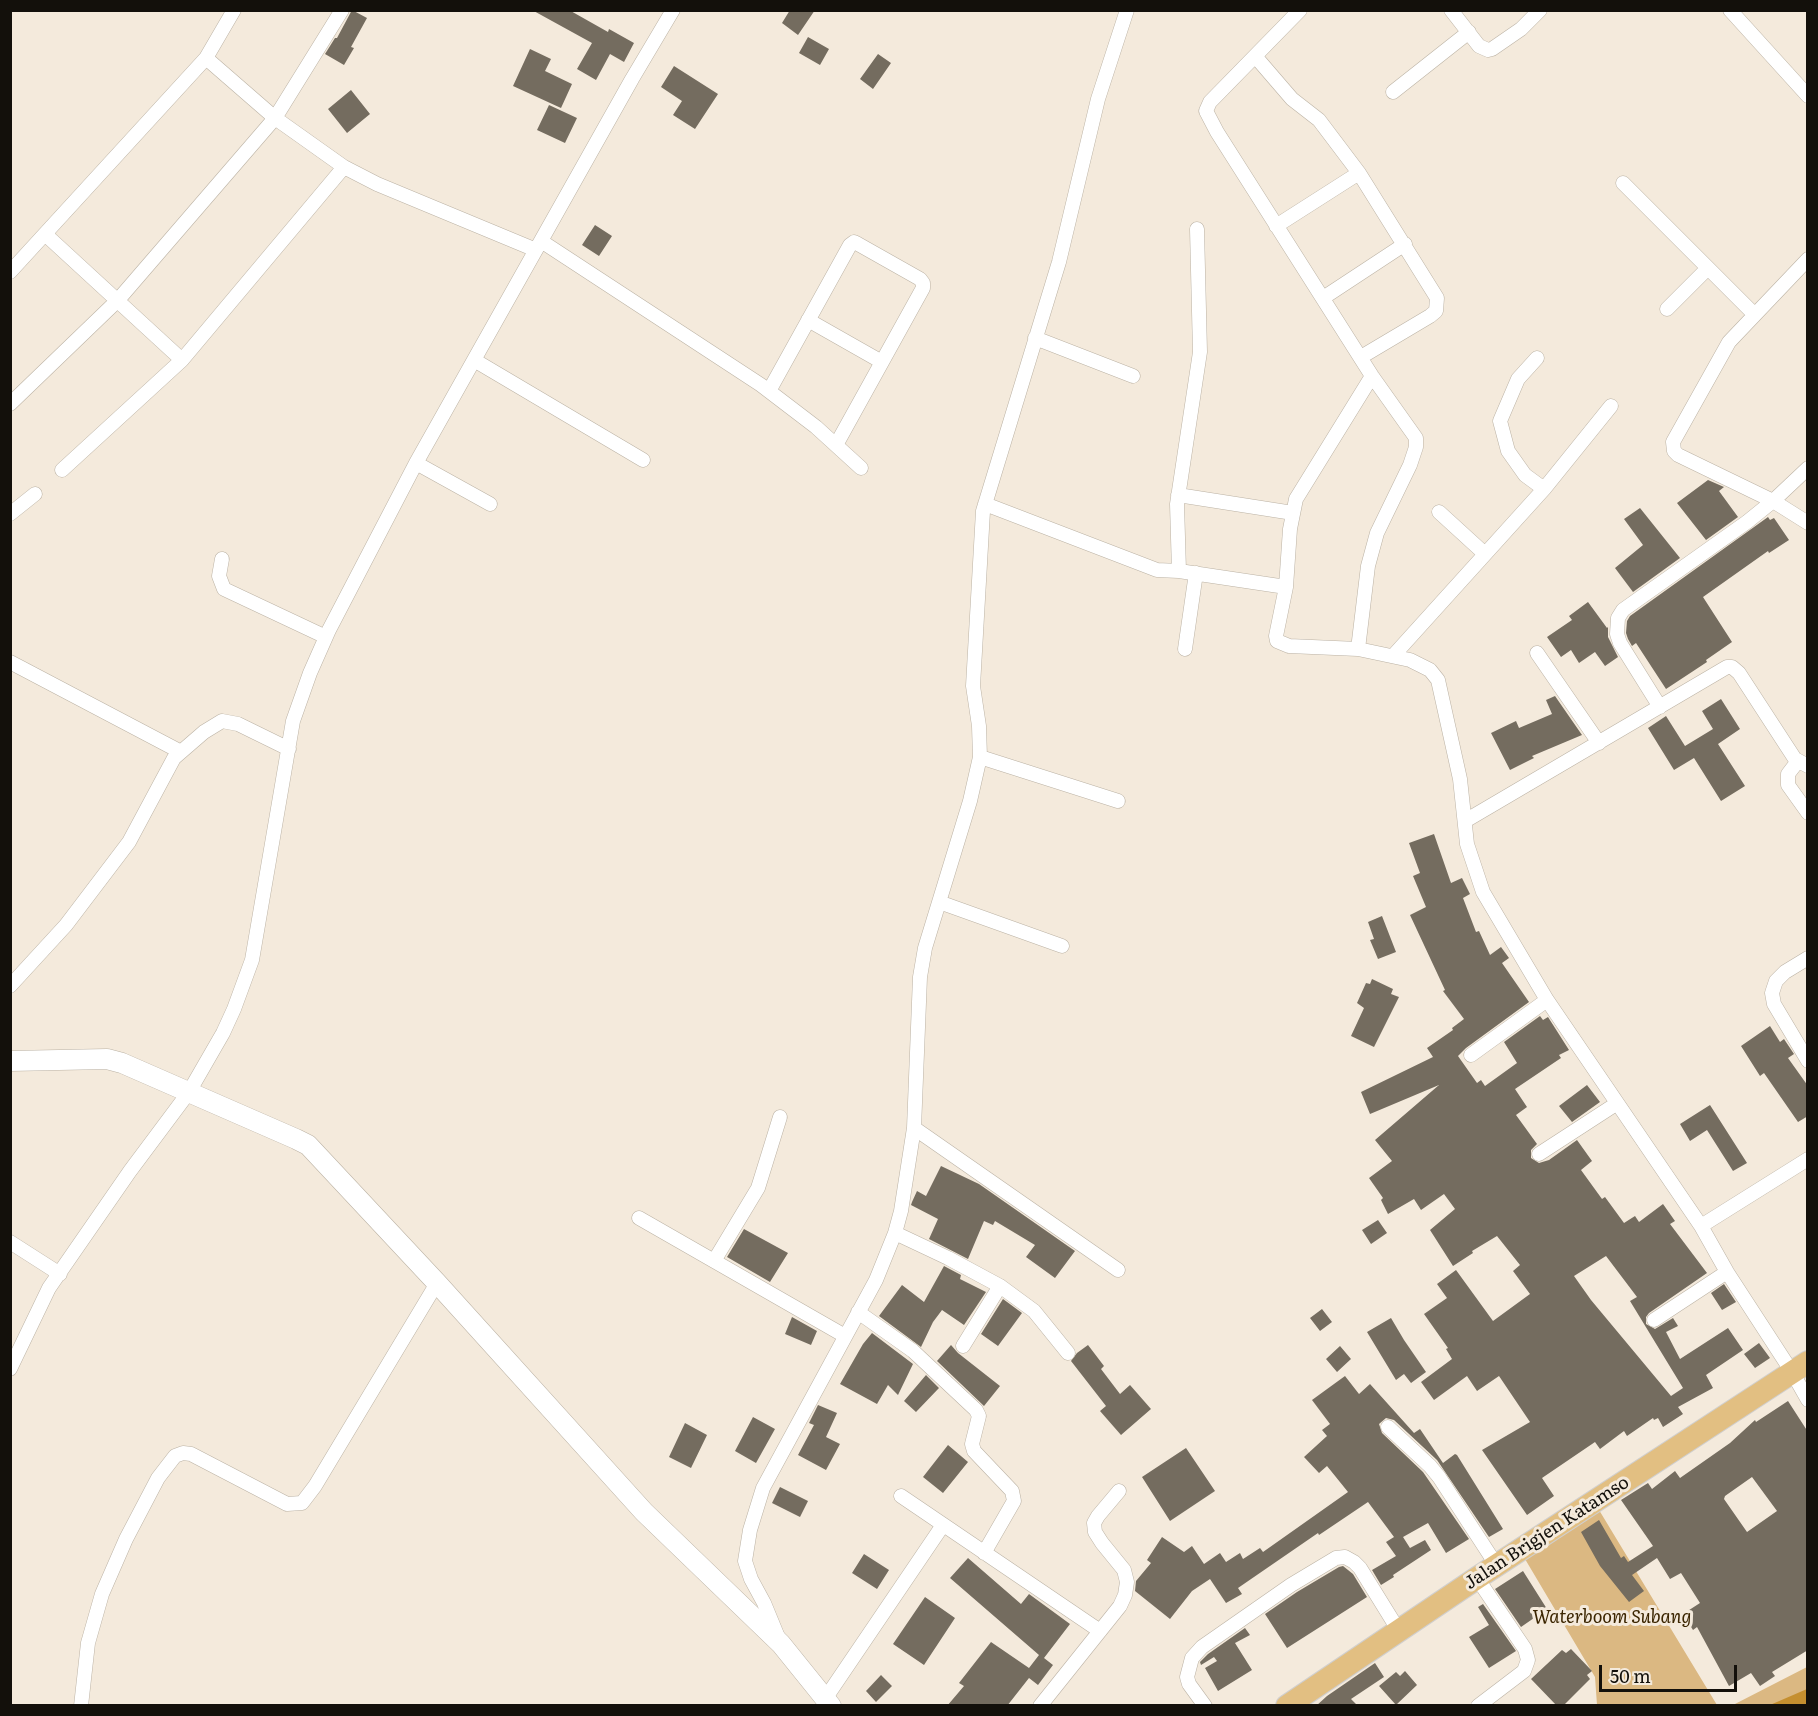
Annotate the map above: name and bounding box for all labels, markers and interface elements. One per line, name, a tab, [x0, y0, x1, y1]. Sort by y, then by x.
street label: Jalan Brigjen Katamso	[1461, 1472, 1633, 1594]
park label: Waterboom Subang	[1533, 1607, 1691, 1629]
scale bar	[1602, 1653, 1740, 1691]
text: 50 m	[1610, 1662, 1651, 1689]

